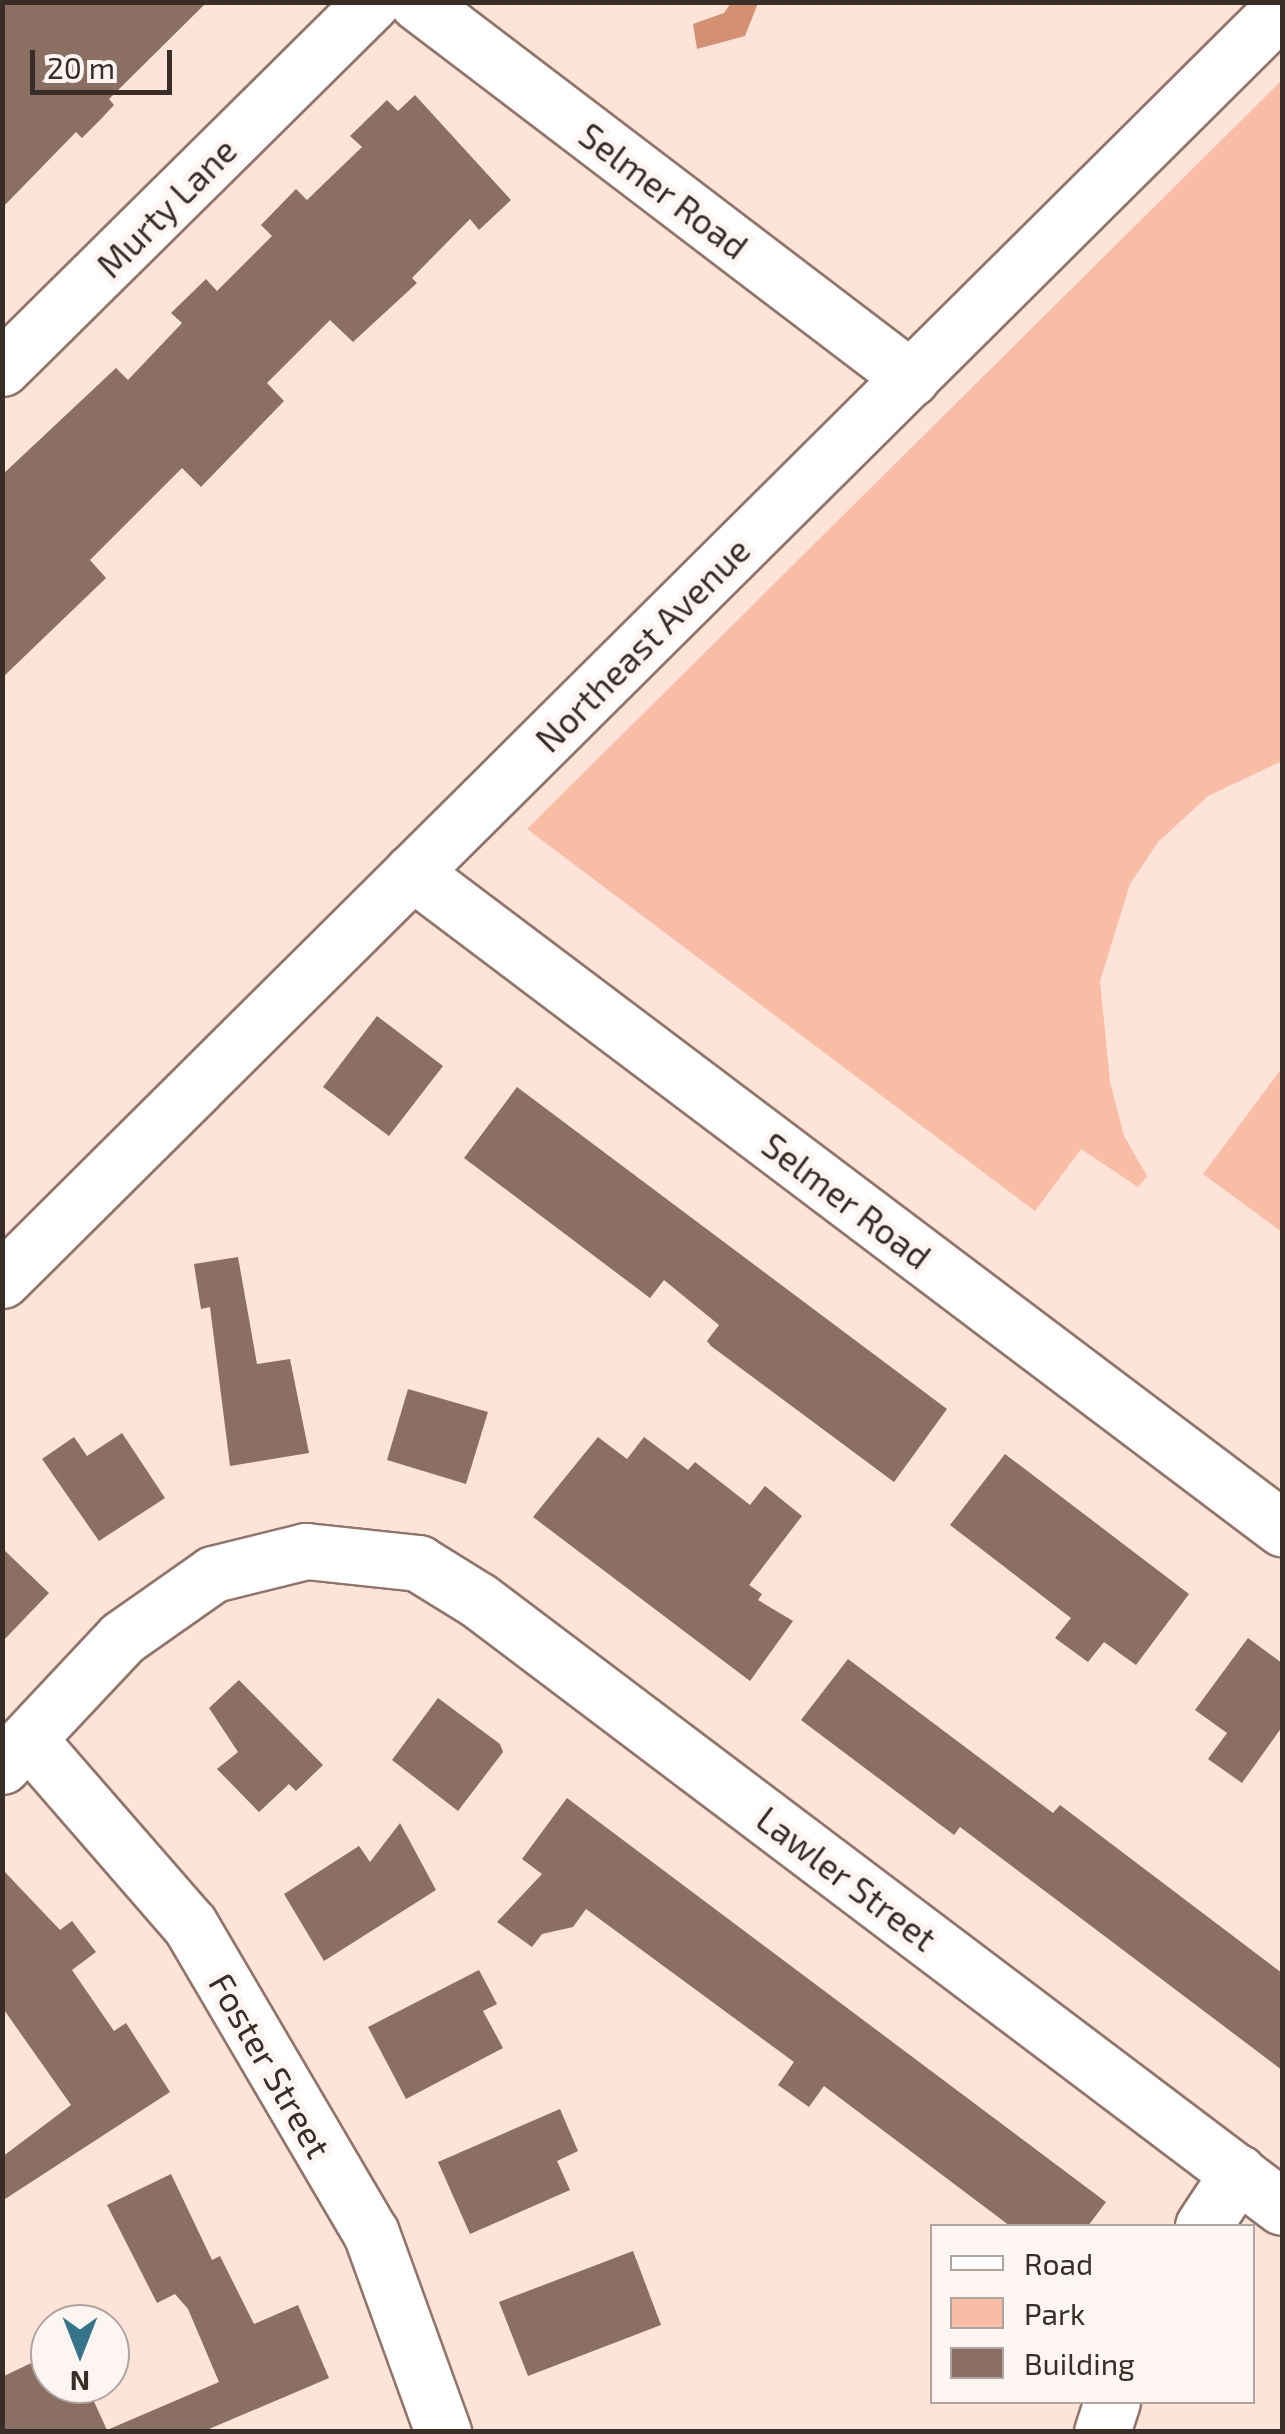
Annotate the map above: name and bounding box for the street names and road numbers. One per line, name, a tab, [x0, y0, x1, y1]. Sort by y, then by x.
street label: Selmer Road	[571, 113, 757, 267]
street label: Murty Lane	[87, 128, 245, 286]
street label: Northeast Avenue	[526, 528, 758, 760]
street label: Selmer Road	[754, 1123, 940, 1277]
street label: Lawler Street	[749, 1797, 945, 1959]
street label: Foster Street	[201, 1965, 341, 2165]

